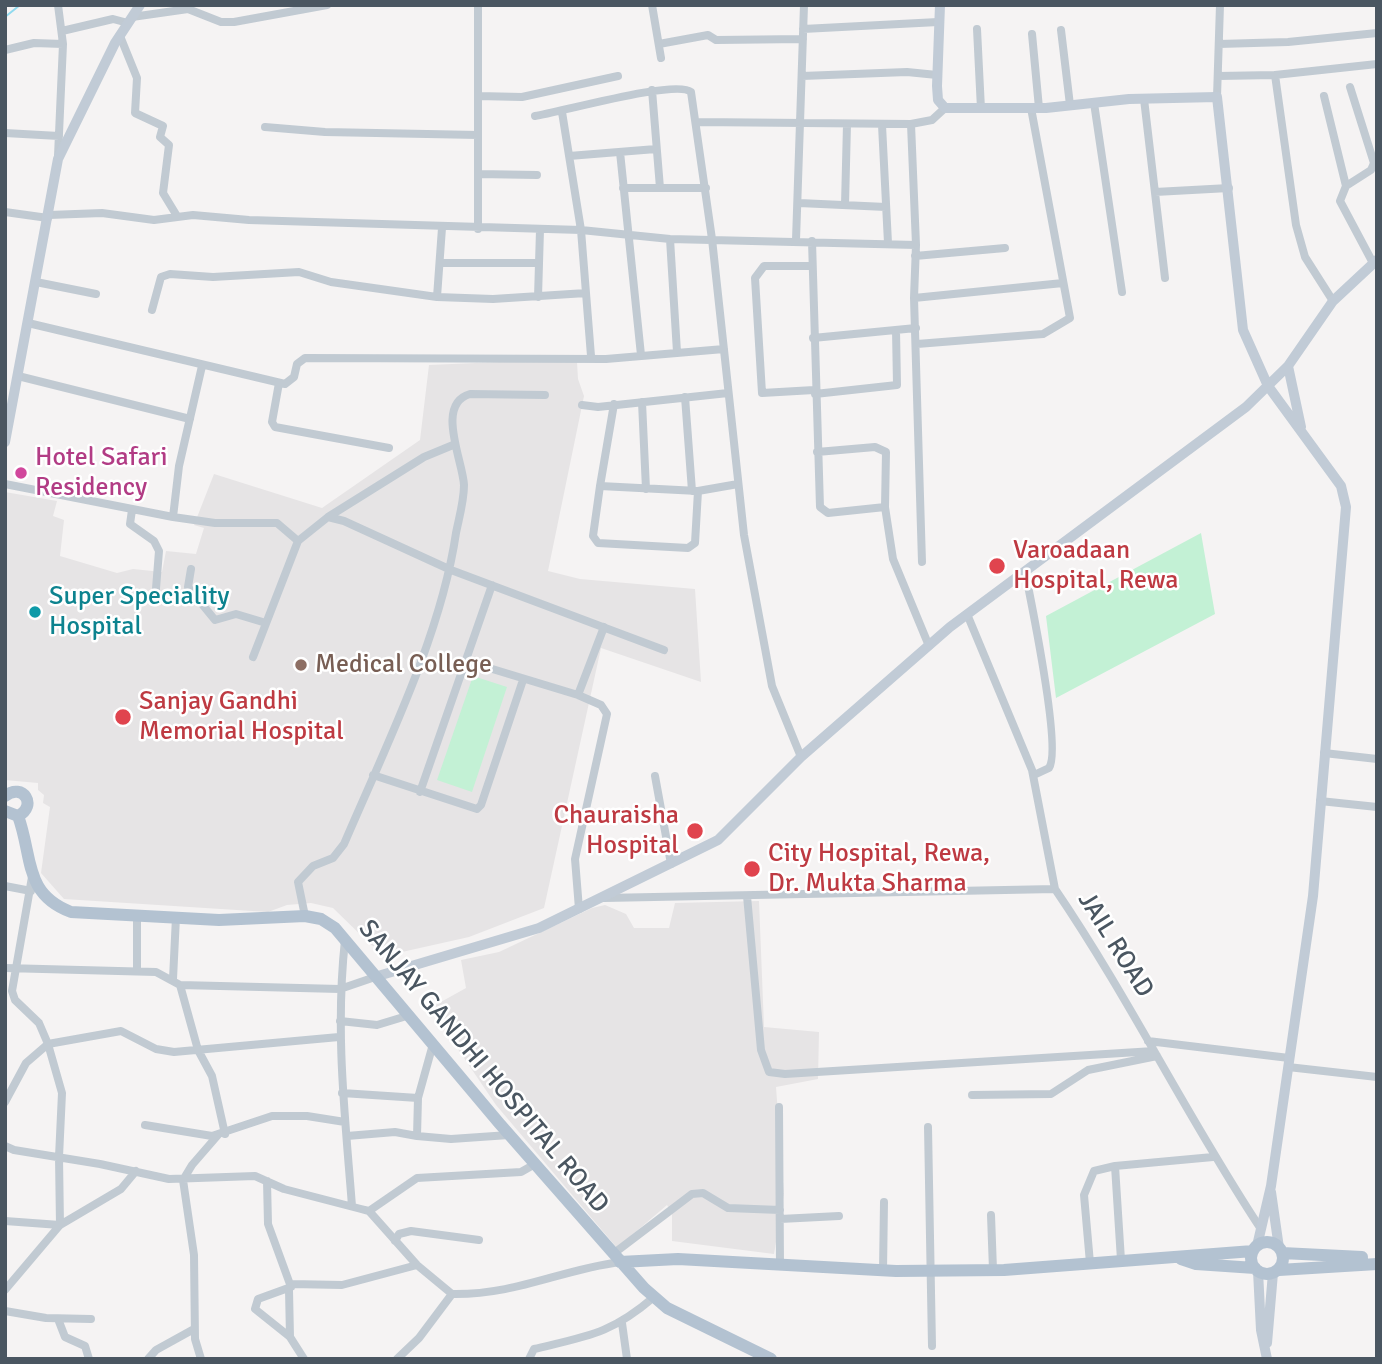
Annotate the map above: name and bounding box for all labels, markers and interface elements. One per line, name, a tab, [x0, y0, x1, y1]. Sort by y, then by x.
place label: Hotel Safari Residency	[35, 442, 168, 504]
marker: Hotel Safari Residency	[13, 465, 29, 481]
place label: Varoadaan Hospital, Rewa	[1013, 535, 1178, 596]
marker: Varoadaan Hospital, Rewa	[987, 556, 1007, 576]
place label: Super Speciality Hospital	[49, 581, 230, 642]
marker: Super Speciality Hospital	[27, 604, 43, 620]
place label: Medical College	[315, 649, 492, 681]
marker: Medical College	[293, 657, 309, 673]
place label: Sanjay Gandhi Memorial Hospital	[139, 686, 344, 748]
marker: Sanjay Gandhi Memorial Hospital	[113, 707, 133, 727]
place label: Chauraisha Hospital	[553, 800, 679, 862]
marker: Chauraisha Hospital	[685, 821, 705, 841]
place label: City Hospital, Rewa, Dr. Mukta Sharma	[768, 838, 990, 900]
marker: City Hospital, Rewa, Dr. Mukta Sharma	[742, 859, 762, 879]
street label: JAIL ROAD	[1070, 886, 1160, 1004]
street label: SANJAY GANDHI HOSPITAL ROAD	[351, 914, 615, 1220]

